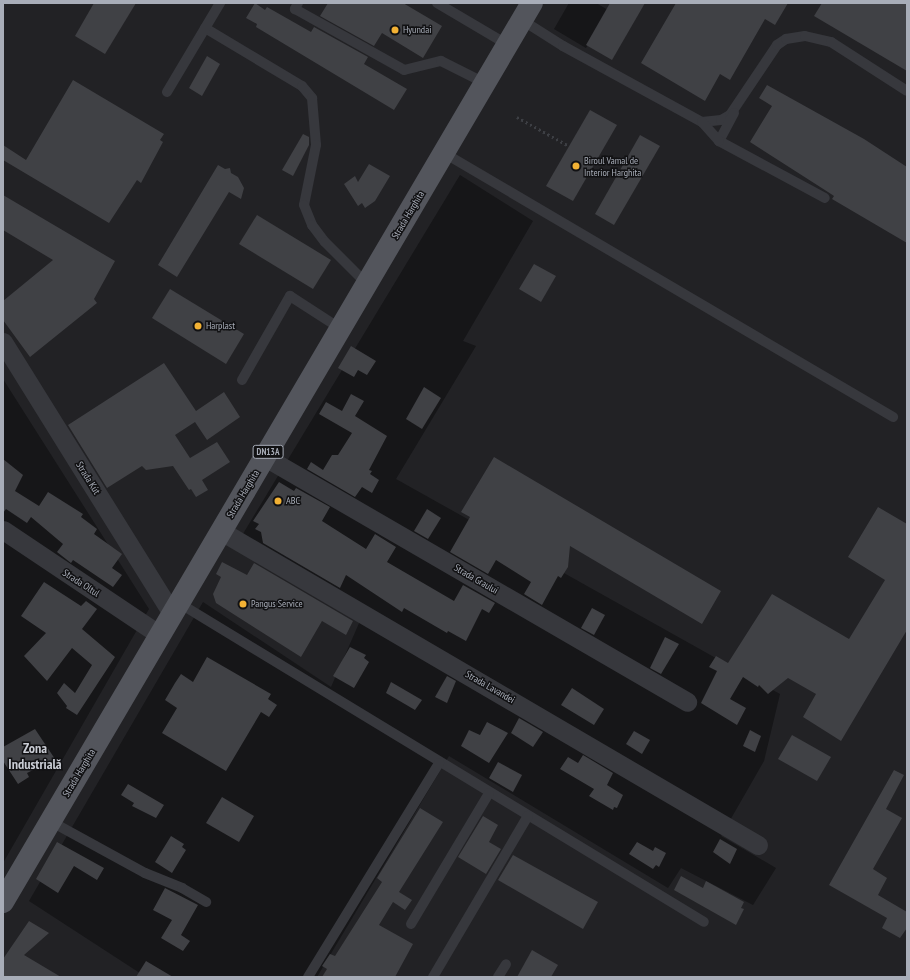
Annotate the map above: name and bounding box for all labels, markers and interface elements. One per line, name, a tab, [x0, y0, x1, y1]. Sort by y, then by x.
place label: Hyundai	[403, 24, 431, 36]
marker: Hyundai	[390, 25, 400, 35]
place label: Biroul Vamal de Interior Harghita	[584, 154, 641, 178]
marker: Biroul Vamal de Interior Harghita	[571, 161, 581, 171]
street label: Strada Harghita	[389, 189, 427, 241]
place label: Harplast	[206, 320, 235, 332]
marker: Harplast	[193, 321, 203, 331]
road number: DN13A	[252, 445, 284, 459]
street label: Strada Kút	[73, 459, 103, 497]
street label: Strada Harghita	[224, 468, 262, 520]
place label: ABC	[286, 495, 300, 507]
marker: ABC	[273, 496, 283, 506]
street label: Strada Graului	[452, 562, 500, 596]
street label: Strada Oltul	[60, 567, 102, 599]
place label: Pangus Service	[251, 598, 303, 610]
marker: Pangus Service	[238, 599, 248, 609]
street label: Strada Lavandei	[463, 668, 517, 706]
district label: Zona Industrială	[8, 740, 62, 772]
street label: Strada Harghita	[60, 747, 98, 799]

